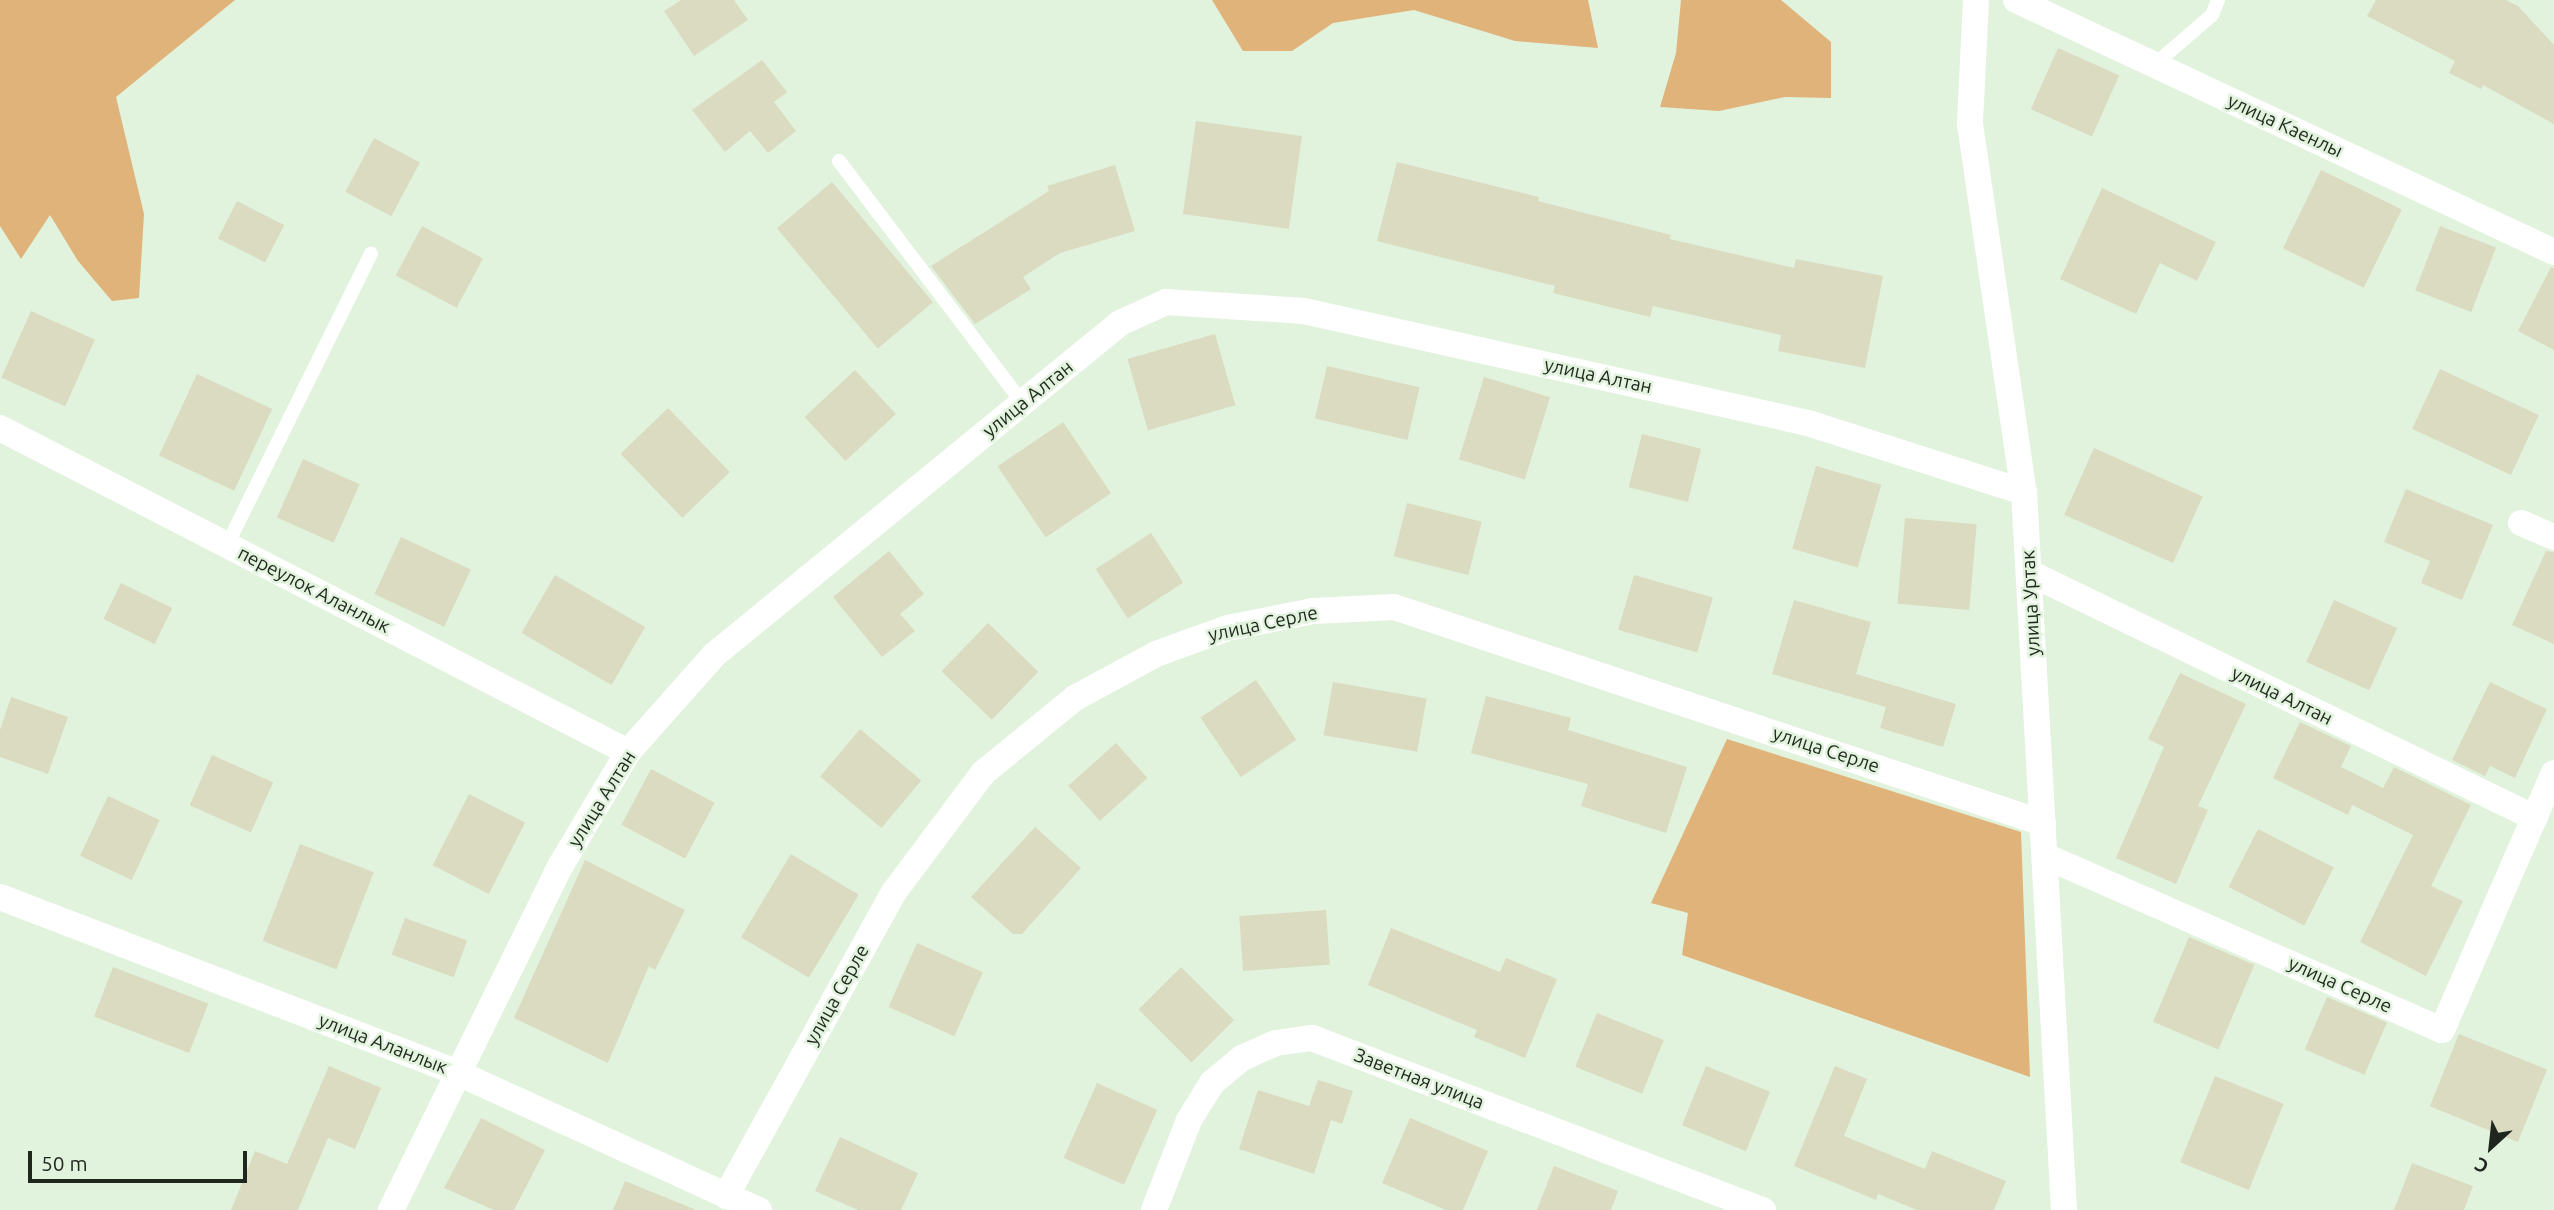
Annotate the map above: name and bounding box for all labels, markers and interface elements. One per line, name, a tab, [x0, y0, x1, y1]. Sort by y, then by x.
street label: улица Каенлы	[2224, 89, 2346, 163]
street label: улица Алтан	[1542, 353, 1654, 399]
street label: улица Алтан	[978, 356, 1078, 442]
street label: переулок Аланлык	[234, 542, 394, 638]
street label: улица Уртак	[2017, 549, 2045, 657]
street label: улица Серле	[1206, 601, 1320, 647]
street label: улица Алтан	[2228, 662, 2336, 730]
street label: улица Серле	[1770, 722, 1882, 778]
street label: улица Алтан	[563, 747, 641, 851]
street label: улица Серле	[800, 941, 874, 1049]
street label: улица Серле	[2285, 952, 2395, 1018]
street label: улица Аланлык	[315, 1009, 451, 1079]
street label: Заветная улица	[1351, 1044, 1487, 1114]
north arrow	[2456, 1112, 2526, 1182]
scale bar	[32, 1136, 250, 1180]
text: 50 m	[41, 1151, 88, 1175]
text: С	[2471, 1153, 2492, 1178]

